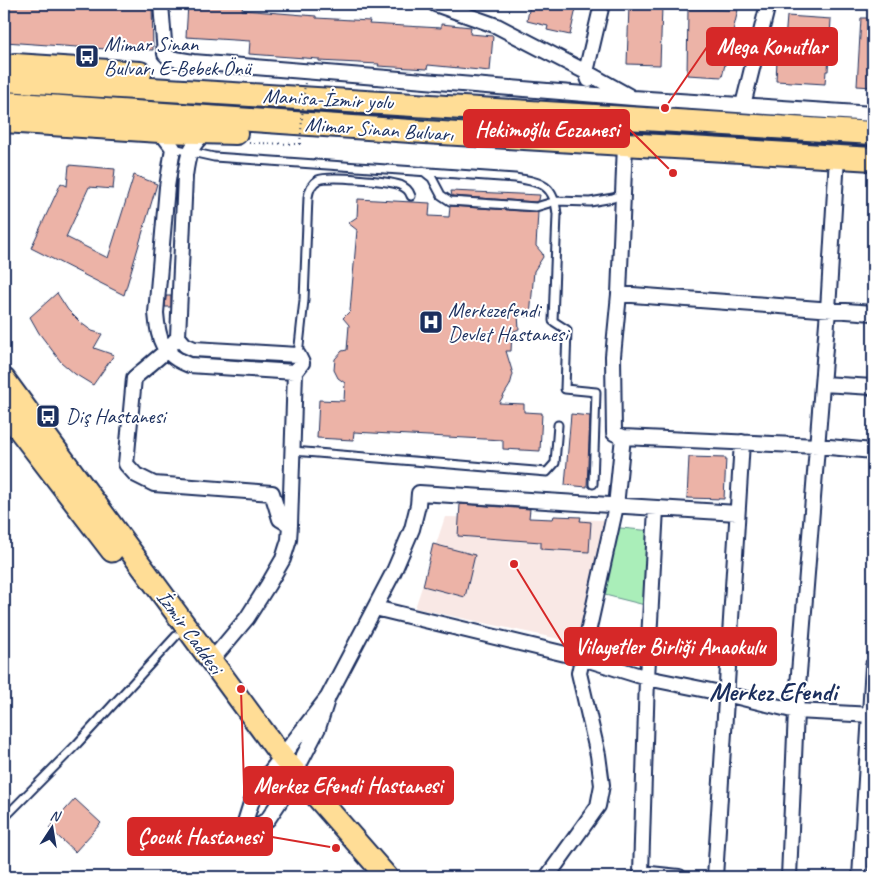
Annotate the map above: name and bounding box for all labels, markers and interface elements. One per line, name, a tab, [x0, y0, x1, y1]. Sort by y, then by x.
callout: Mega Konutlar	[707, 28, 837, 65]
place label: Mimar Sinan Bulvarı E-Bebek Önü	[104, 31, 253, 81]
text: Mega Konutlar	[717, 33, 829, 61]
bus stop icon: Mimar Sinan Bulvarı E-Bebek Önü	[74, 43, 100, 69]
street label: Manisa-İzmir yolu	[262, 83, 395, 115]
callout: Hekimoğlu Eczanesi	[464, 110, 629, 147]
street label: Mimar Sinan Bulvarı	[304, 111, 455, 147]
text: Hekimoğlu Eczanesi	[475, 116, 622, 144]
place label: Merkezefendi Devlet Hastanesi	[448, 297, 571, 347]
hospital icon: Merkezefendi Devlet Hastanesi	[418, 309, 444, 335]
bus stop icon: Diş Hastanesi	[35, 403, 61, 429]
place label: Diş Hastanesi	[66, 403, 169, 429]
street label: İzmir Caddesi	[151, 585, 231, 681]
callout: Vilayetler Birliği Anaokulu	[565, 628, 776, 665]
text: Vilayetler Birliği Anaokulu	[575, 633, 767, 661]
district label: Merkez Efendi	[709, 675, 841, 708]
callout: Merkez Efendi Hastanesi	[244, 767, 453, 804]
text: Merkez Efendi Hastanesi	[254, 772, 445, 800]
north arrow	[28, 804, 78, 854]
text: N	[49, 807, 63, 825]
callout: Çocuk Hastanesi	[128, 818, 272, 855]
text: Çocuk Hastanesi	[138, 823, 265, 851]

